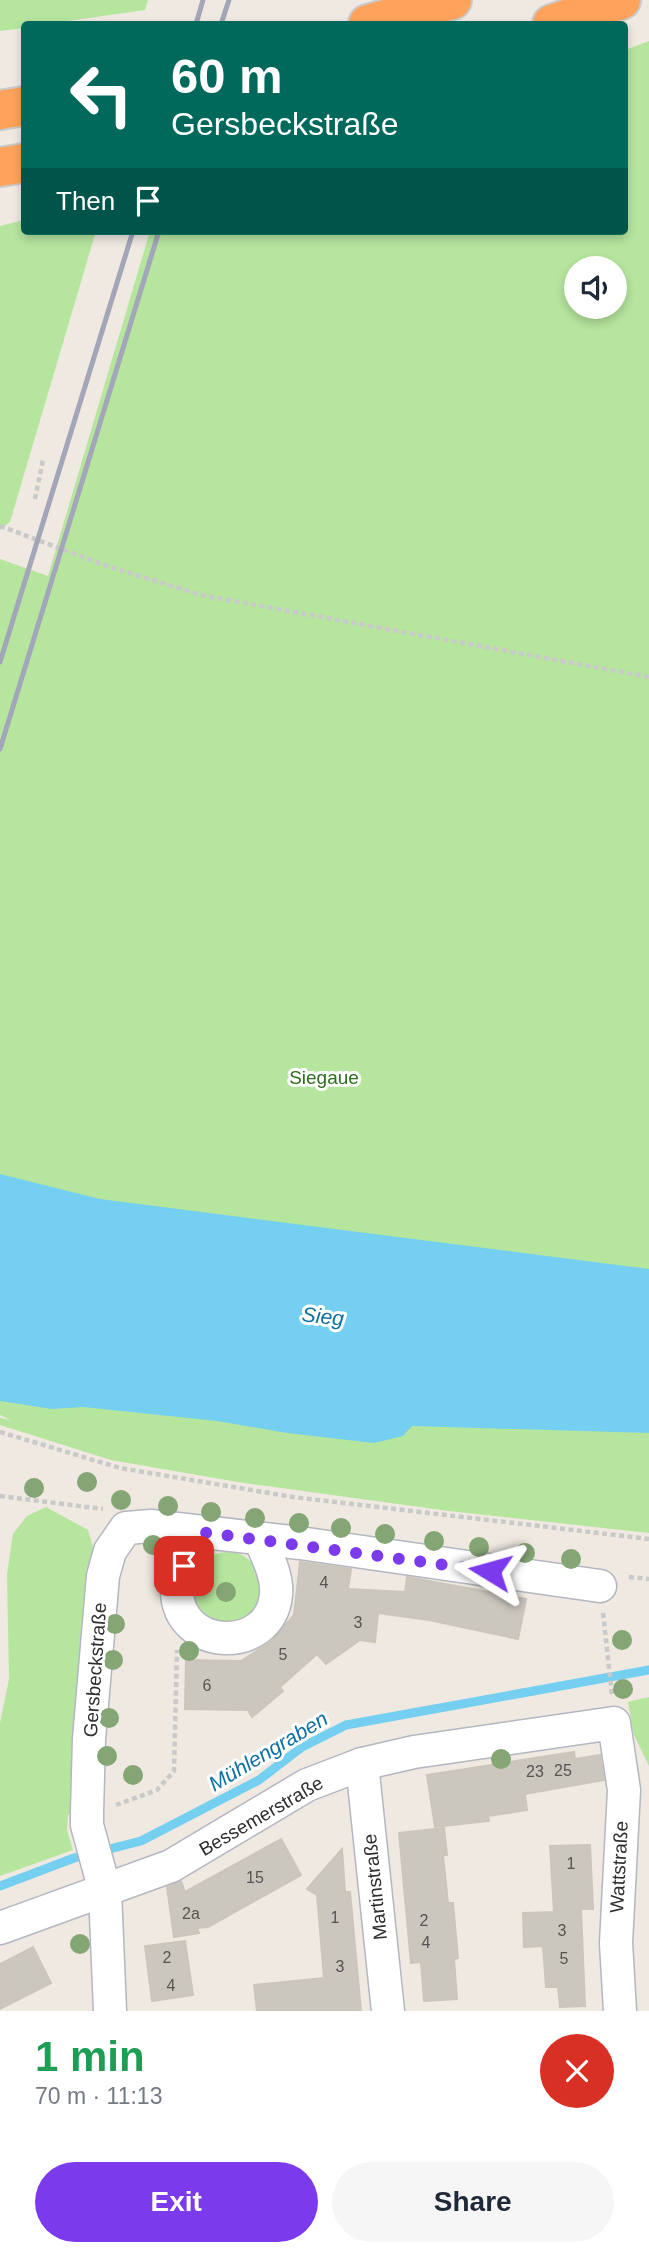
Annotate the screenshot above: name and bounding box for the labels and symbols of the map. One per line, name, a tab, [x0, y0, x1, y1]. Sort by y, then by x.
park label: Siegaue	[289, 1067, 359, 1088]
water label: Sieg	[301, 1302, 345, 1330]
position arrow	[453, 1534, 527, 1608]
pin	[154, 1536, 214, 1596]
house number: 4	[320, 1574, 329, 1591]
street label: Gersbeckstraße	[80, 1602, 110, 1738]
house number: 3	[354, 1614, 363, 1631]
house number: 5	[279, 1646, 288, 1663]
house number: 6	[203, 1677, 212, 1694]
water label: Mühlengraben	[205, 1707, 331, 1795]
house number: 25	[554, 1762, 572, 1779]
house number: 23	[526, 1763, 544, 1780]
street label: Bessemerstraße	[195, 1772, 327, 1860]
street label: Wattstraße	[606, 1820, 632, 1914]
street label: Martinstraße	[359, 1833, 391, 1941]
house number: 1	[567, 1855, 576, 1872]
house number: 15	[246, 1869, 264, 1886]
house number: 2a	[182, 1905, 200, 1922]
house number: 1	[331, 1909, 340, 1926]
house number: 2	[420, 1912, 429, 1929]
house number: 3	[558, 1922, 567, 1939]
house number: 4	[422, 1934, 431, 1951]
house number: 2	[163, 1949, 172, 1966]
house number: 5	[560, 1950, 569, 1967]
house number: 3	[336, 1958, 345, 1975]
house number: 4	[167, 1977, 176, 1994]

